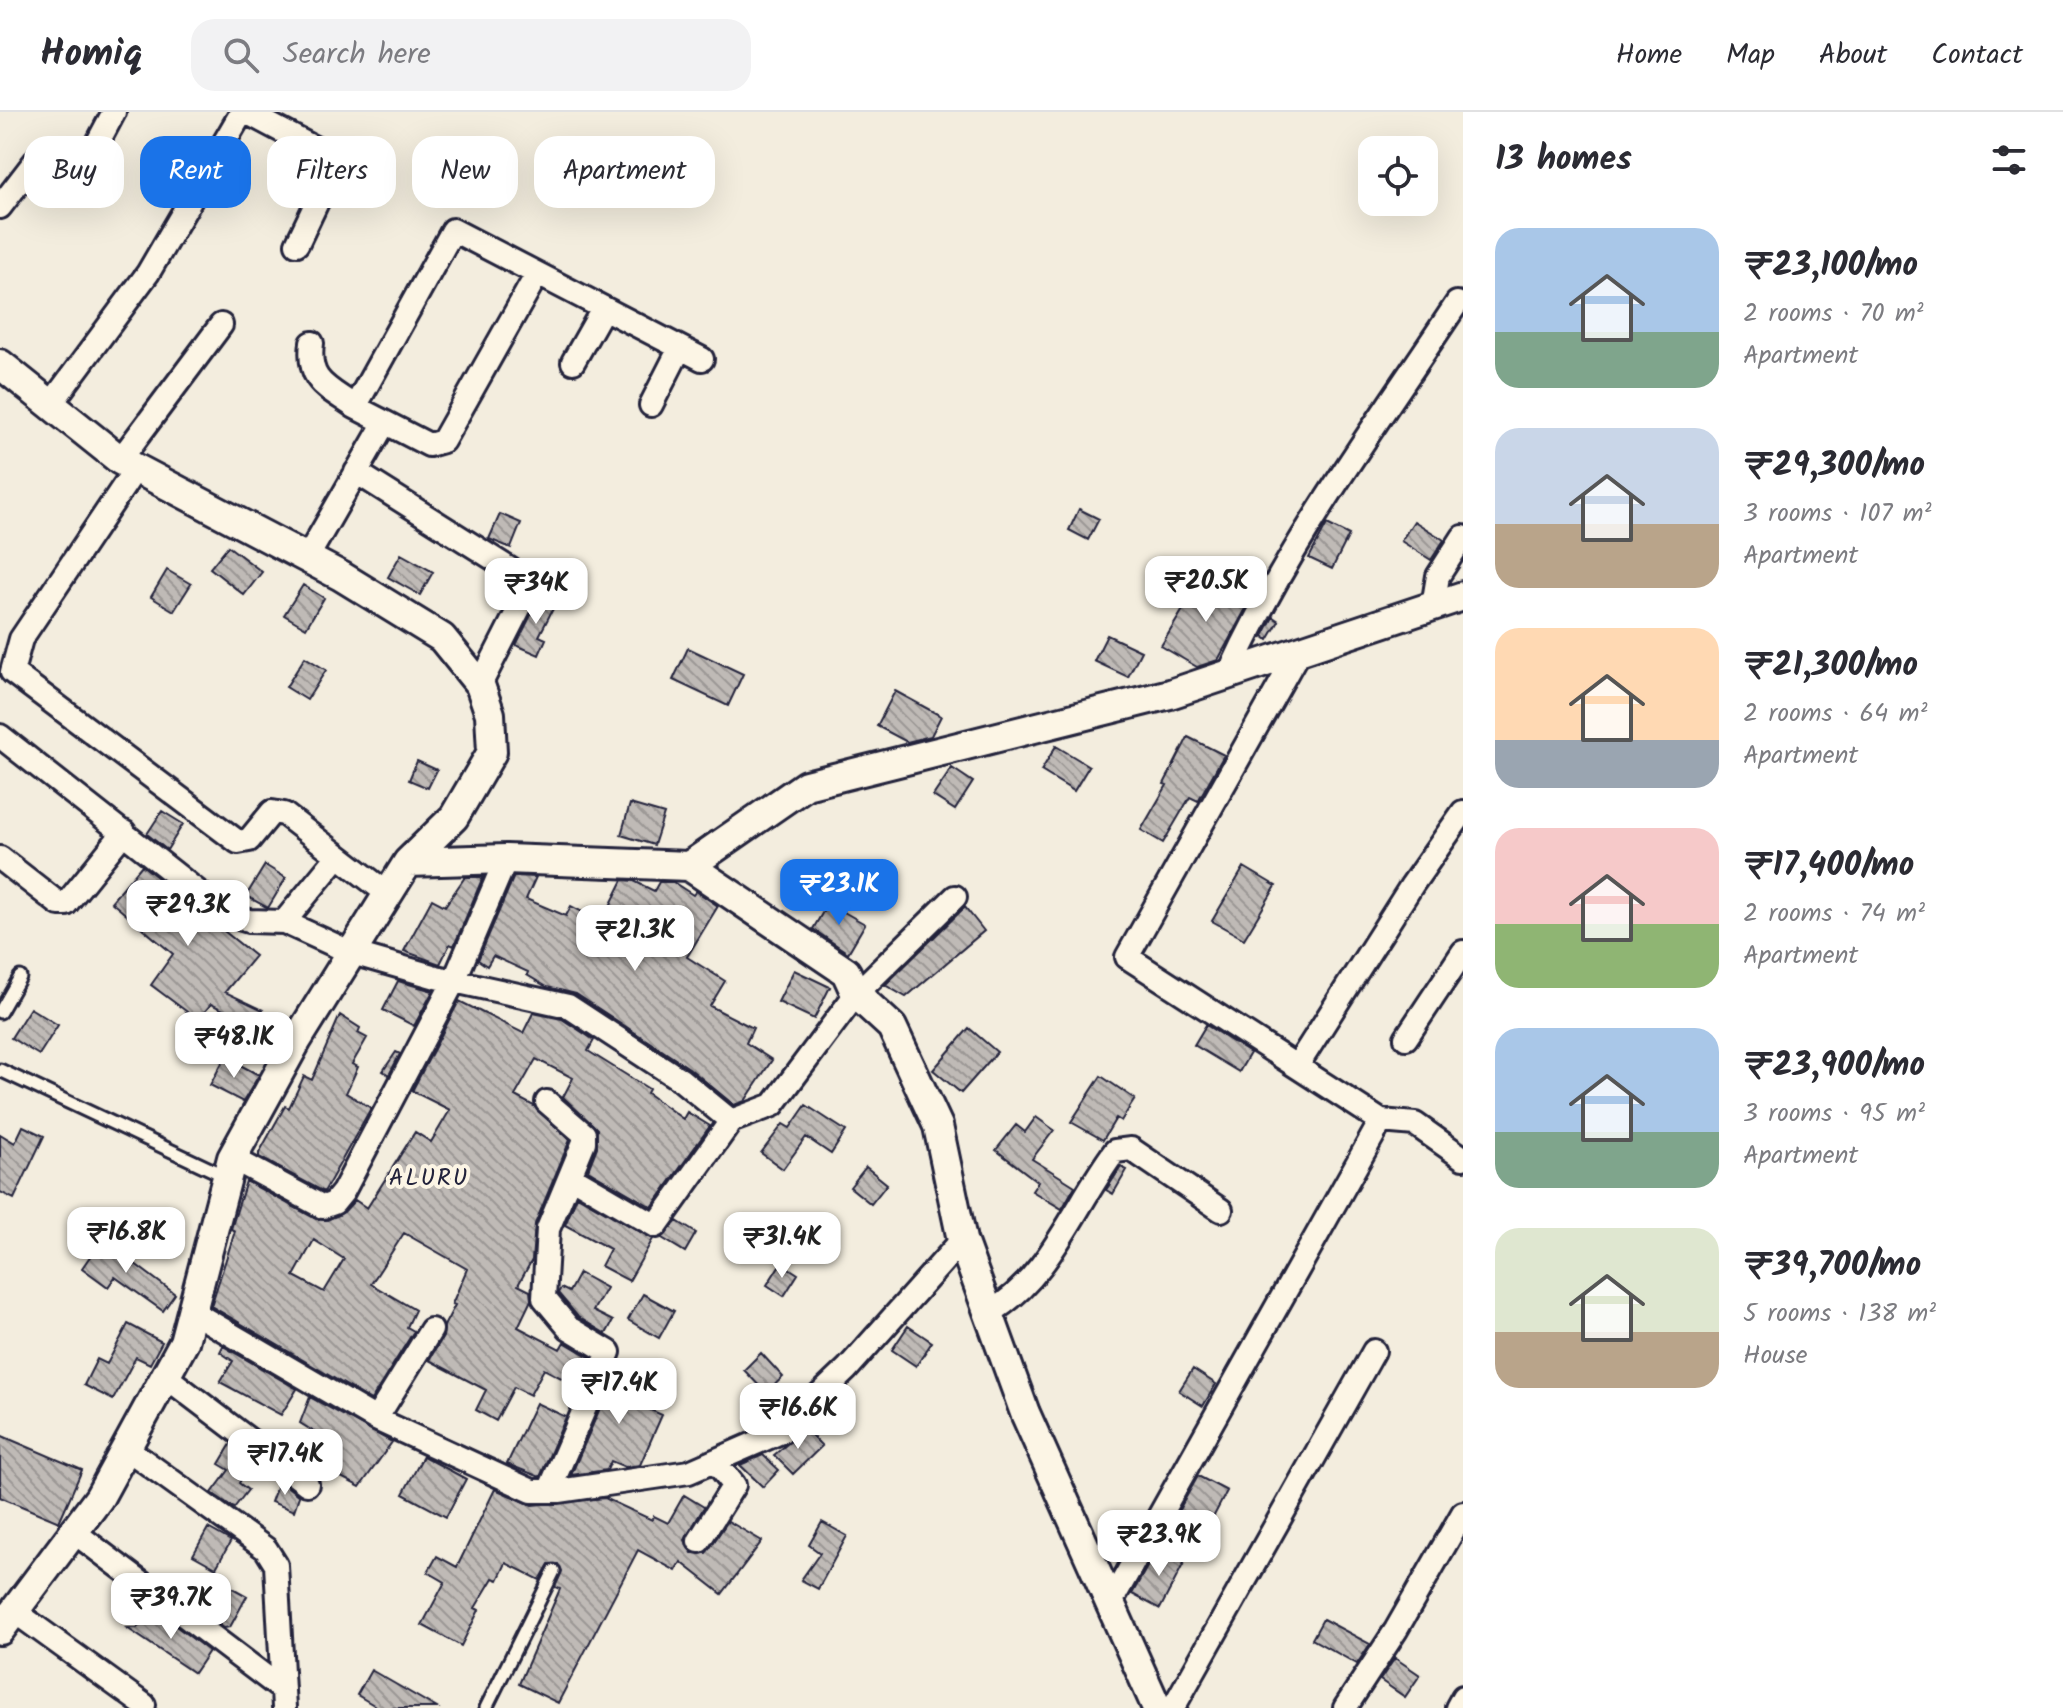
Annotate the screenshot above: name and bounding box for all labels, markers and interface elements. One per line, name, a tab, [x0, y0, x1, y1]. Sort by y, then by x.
search box	[191, 19, 751, 91]
text: Homiq	[40, 25, 143, 85]
text: Search here	[283, 31, 431, 79]
icon: search	[219, 33, 263, 77]
text: Home	[1616, 33, 1682, 78]
text: Map	[1726, 33, 1775, 78]
text: About	[1819, 33, 1887, 78]
text: Contact	[1931, 33, 2023, 78]
text: 13 homes	[1495, 133, 1632, 187]
chip: Buy	[24, 136, 124, 208]
chip: Rent	[140, 136, 251, 208]
chip: Filters	[267, 136, 396, 208]
chip: New	[412, 136, 518, 208]
chip: Apartment	[534, 136, 715, 208]
map controls	[1358, 136, 1438, 216]
button: locate	[1358, 136, 1438, 216]
icon: filters	[1987, 138, 2031, 182]
text: ₹23,100/mo	[1743, 239, 1918, 293]
icon: home	[1559, 260, 1655, 356]
text: 2 rooms · 70 m²	[1743, 293, 1924, 335]
text: Apartment	[1743, 335, 1858, 377]
text: ₹29,300/mo	[1743, 439, 1925, 493]
icon: home	[1559, 460, 1655, 556]
text: 3 rooms · 107 m²	[1743, 493, 1932, 535]
text: Apartment	[1743, 535, 1858, 577]
pin: ₹20.5K	[1141, 556, 1271, 624]
pin: ₹34K	[489, 558, 583, 626]
text: ₹20.5K	[1163, 561, 1249, 603]
text: ₹34K	[503, 563, 569, 605]
text: ₹21,300/mo	[1743, 639, 1918, 693]
icon: home	[1559, 660, 1655, 756]
text: 2 rooms · 64 m²	[1743, 693, 1927, 735]
text: Apartment	[1743, 735, 1858, 777]
text: ₹17,400/mo	[1743, 839, 1914, 893]
pin: ₹23.1K	[774, 859, 904, 927]
icon: home	[1559, 860, 1655, 956]
text: ₹23.1K	[798, 864, 880, 906]
pin: ₹29.3K	[123, 880, 253, 948]
text: ₹29.3K	[145, 885, 231, 927]
text: 2 rooms · 74 m²	[1743, 893, 1925, 935]
pin: ₹21.3K	[570, 905, 700, 973]
text: ₹21.3K	[594, 910, 676, 952]
text: Apartment	[1743, 935, 1858, 977]
pin: ₹48.1K	[169, 1012, 299, 1080]
text: ₹48.1K	[193, 1017, 275, 1059]
text: ₹23,900/mo	[1743, 1039, 1925, 1093]
icon: home	[1559, 1060, 1655, 1156]
text: 3 rooms · 95 m²	[1743, 1093, 1925, 1135]
text: Apartment	[1743, 1135, 1858, 1177]
district label: ALURU	[389, 1159, 469, 1198]
pin: ₹16.8K	[61, 1207, 191, 1275]
text: ₹16.8K	[85, 1212, 167, 1254]
pin: ₹31.4K	[717, 1212, 847, 1280]
text: ₹31.4K	[742, 1217, 822, 1259]
text: ₹39,700/mo	[1743, 1239, 1921, 1293]
icon: home	[1559, 1260, 1655, 1356]
text: 5 rooms · 138 m²	[1743, 1293, 1936, 1335]
text: House	[1743, 1335, 1807, 1377]
pin: ₹17.4K	[554, 1358, 684, 1426]
text: ₹17.4K	[580, 1363, 658, 1405]
pin: ₹16.6K	[733, 1383, 863, 1451]
text: ₹16.6K	[758, 1388, 838, 1430]
pin: ₹17.4K	[220, 1429, 350, 1497]
text: ₹17.4K	[246, 1434, 324, 1476]
pin: ₹23.9K	[1094, 1510, 1224, 1578]
text: ₹23.9K	[1116, 1515, 1202, 1557]
pin: ₹39.7K	[106, 1573, 236, 1641]
text: ₹39.7K	[129, 1578, 213, 1620]

